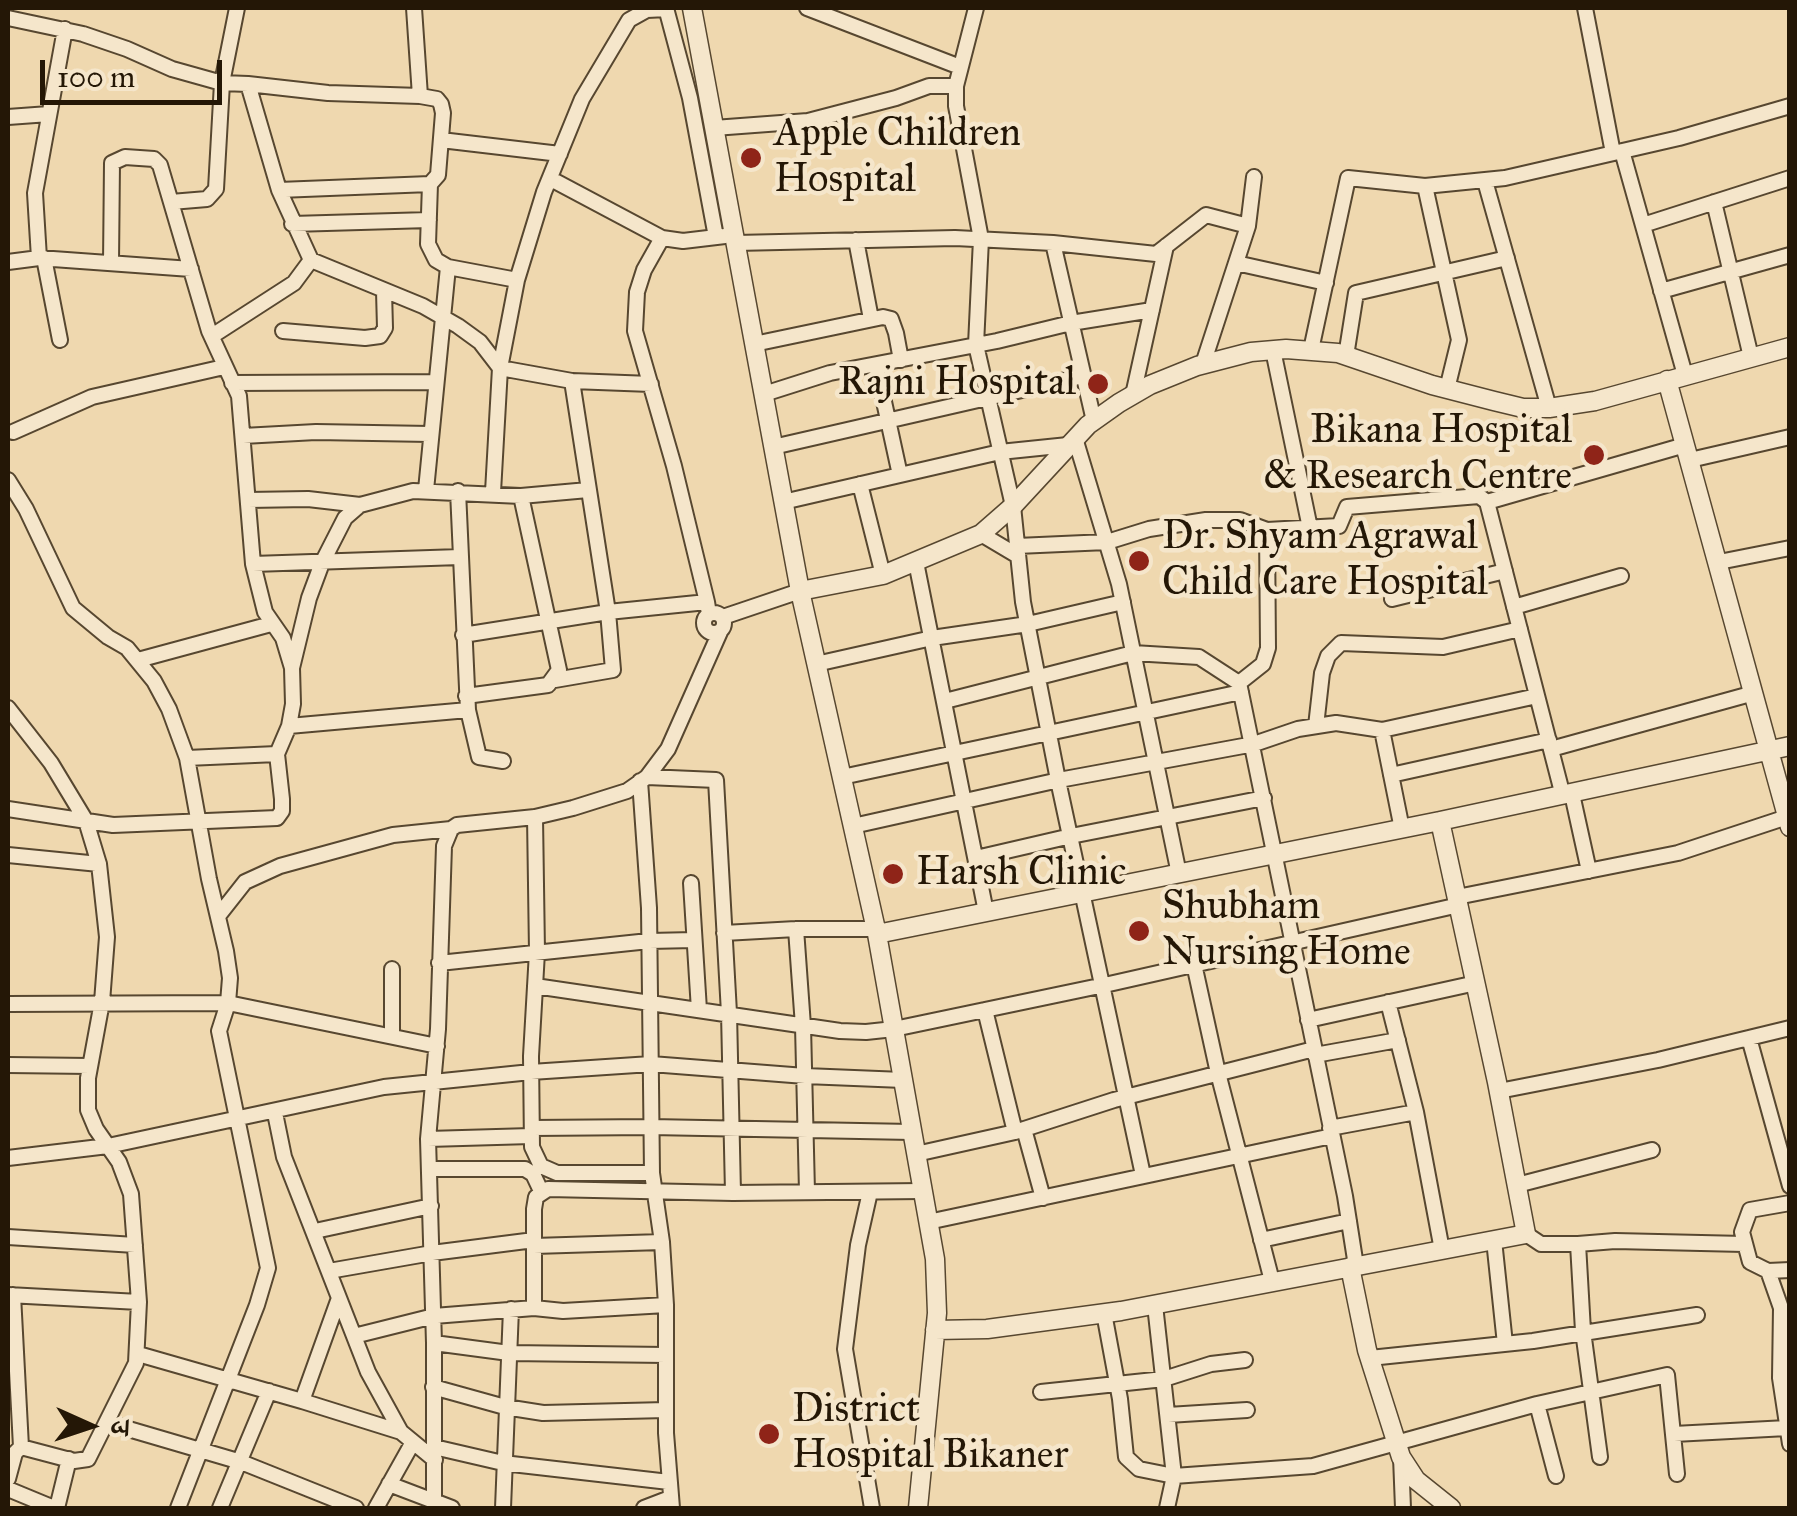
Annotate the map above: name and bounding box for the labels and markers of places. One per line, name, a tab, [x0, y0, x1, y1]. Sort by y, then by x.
place label: Apple Children Hospital	[774, 111, 1021, 205]
marker: Apple Children Hospital	[738, 145, 764, 171]
place label: Rajni Hospital	[838, 360, 1076, 408]
marker: Rajni Hospital	[1085, 371, 1111, 397]
place label: Bikana Hospital & Research Centre	[1263, 408, 1572, 502]
marker: Bikana Hospital & Research Centre	[1581, 442, 1607, 468]
place label: Dr. Shyam Agrawal Child Care Hospital	[1162, 514, 1488, 608]
marker: Dr. Shyam Agrawal Child Care Hospital	[1126, 548, 1152, 574]
place label: Harsh Clinic	[916, 850, 1126, 898]
marker: Harsh Clinic	[880, 861, 906, 887]
place label: Shubham Nursing Home	[1162, 884, 1411, 978]
marker: Shubham Nursing Home	[1126, 918, 1152, 944]
place label: District Hospital Bikaner	[792, 1387, 1069, 1481]
marker: District Hospital Bikaner	[756, 1421, 782, 1447]

